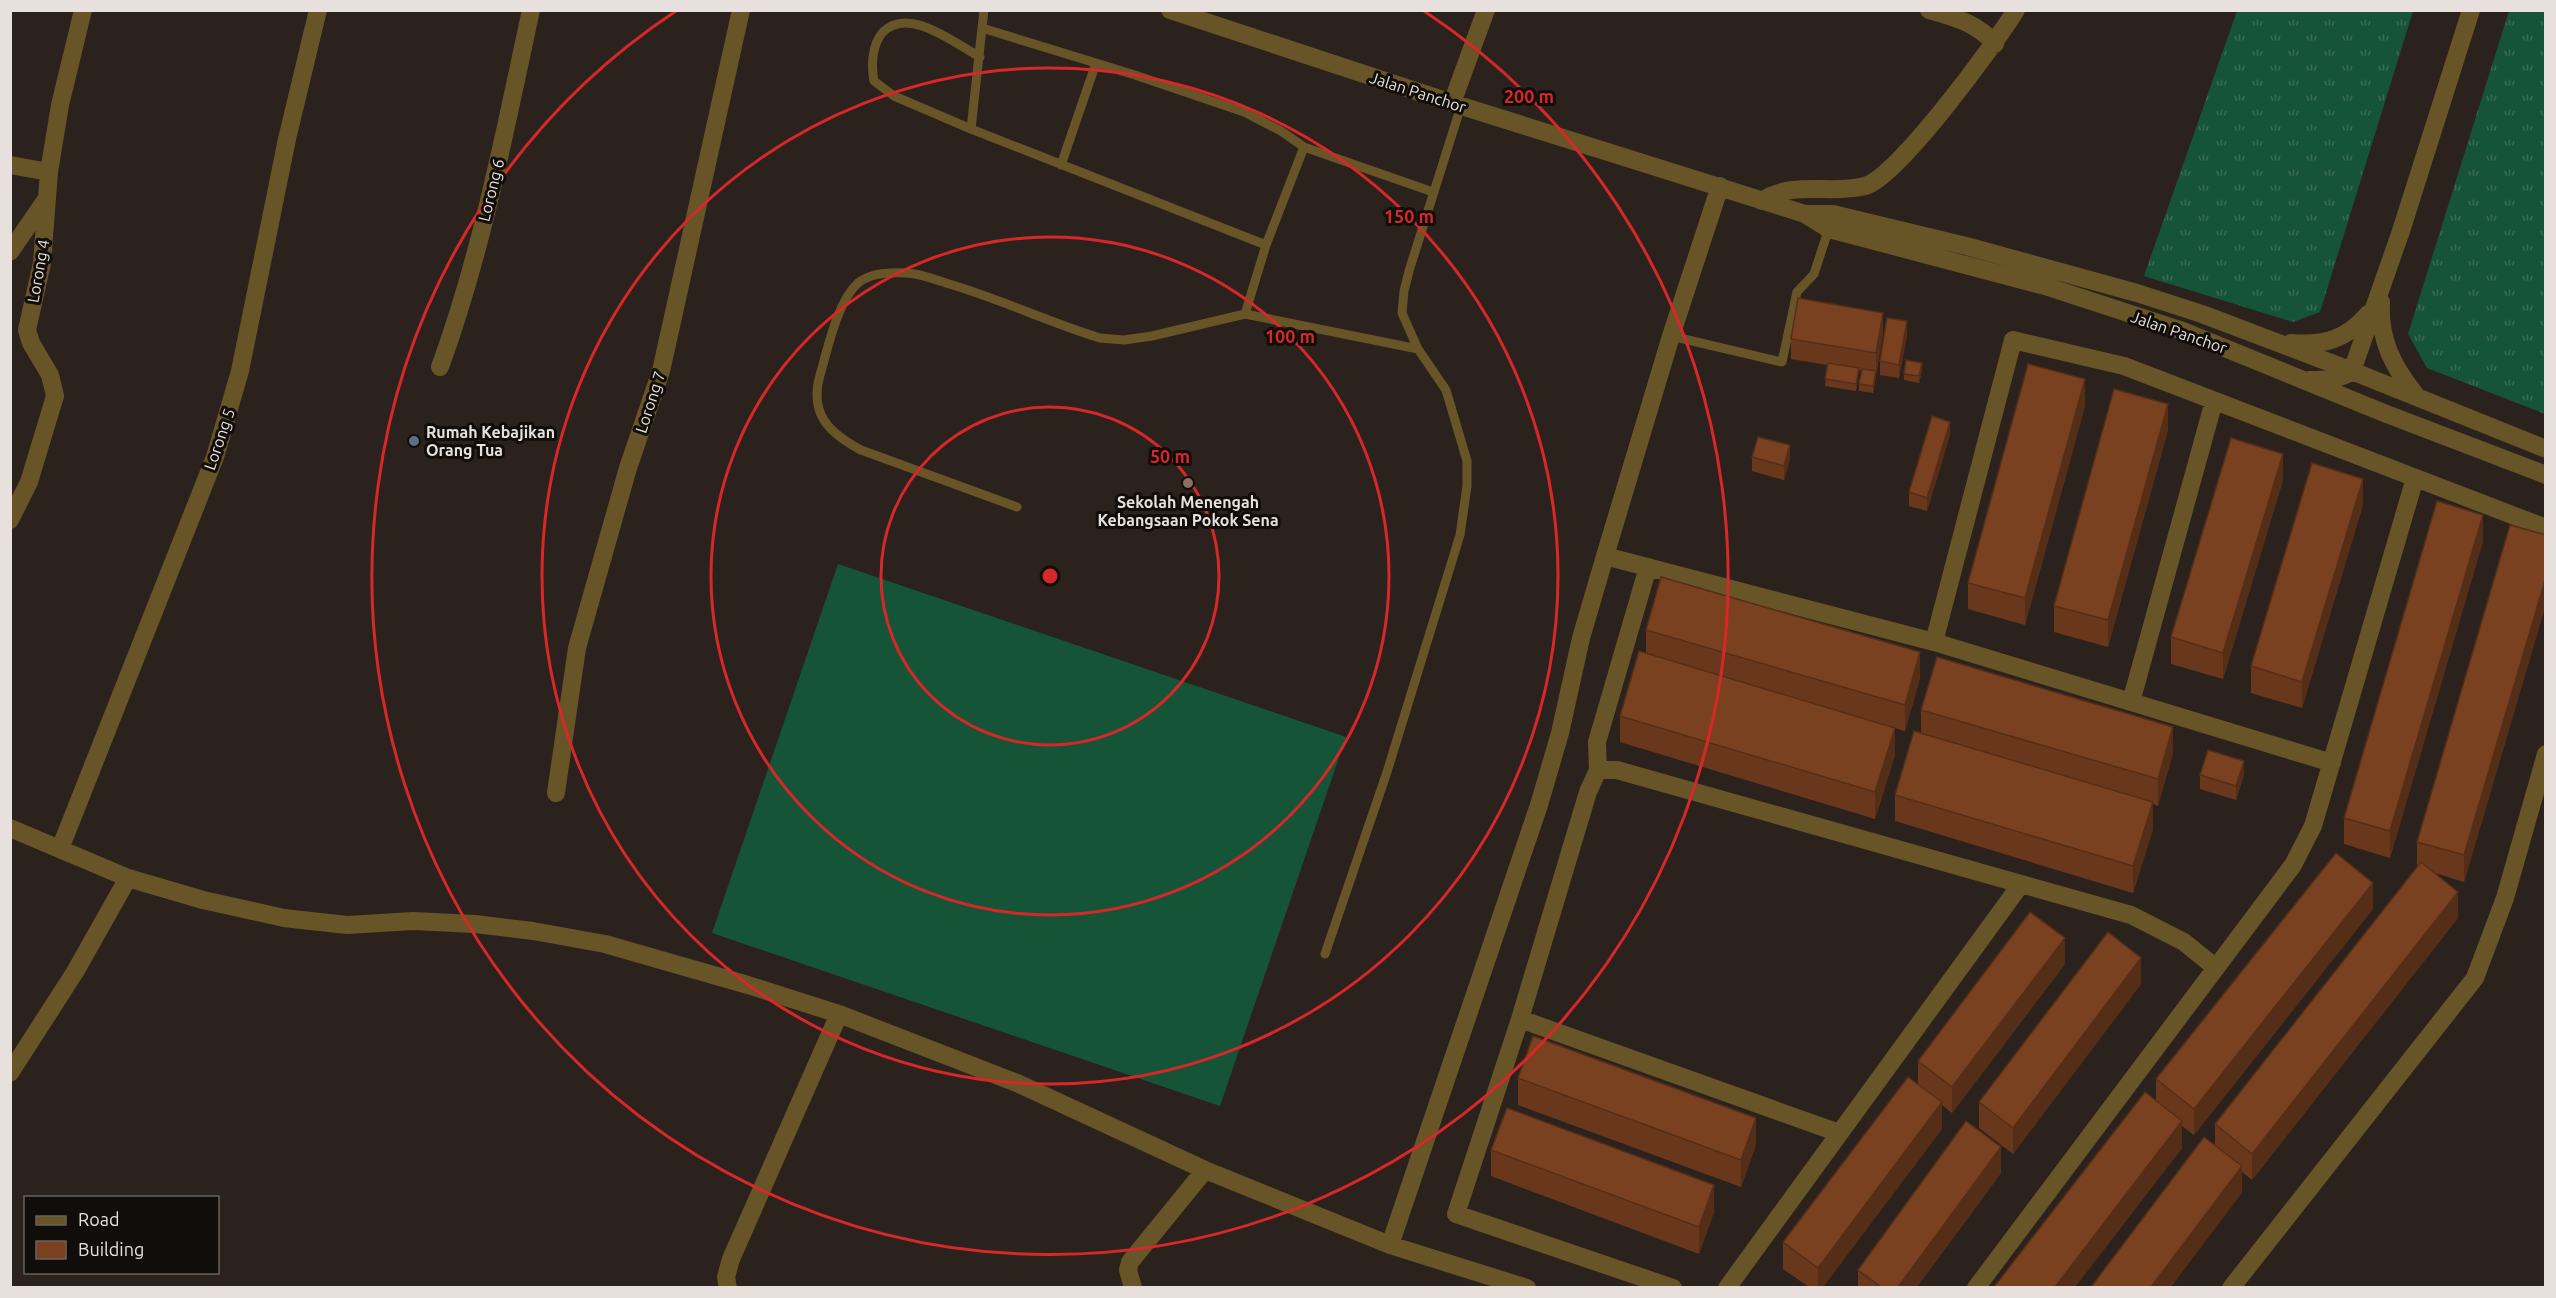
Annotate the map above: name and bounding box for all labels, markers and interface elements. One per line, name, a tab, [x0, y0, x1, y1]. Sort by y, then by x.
street label: Jalan Panchor	[1368, 68, 1468, 116]
text: 200 m	[1504, 86, 1554, 106]
street label: Lorong 6	[475, 157, 507, 223]
text: 150 m	[1384, 206, 1434, 226]
street label: Lorong 4	[24, 238, 52, 304]
street label: Jalan Panchor	[2129, 307, 2229, 357]
text: 100 m	[1265, 326, 1315, 346]
street label: Lorong 7	[632, 369, 668, 435]
street label: Lorong 5	[200, 406, 238, 472]
place label: Rumah Kebajikan Orang Tua	[426, 423, 555, 459]
marker: Rumah Kebajikan Orang Tua	[407, 434, 421, 448]
text: 50 m	[1150, 446, 1190, 466]
marker: Sekolah Menengah Kebangsaan Pokok Sena	[1181, 476, 1195, 490]
place label: Sekolah Menengah Kebangsaan Pokok Sena	[1097, 493, 1279, 529]
centre of rings	[1040, 566, 1060, 586]
legend	[24, 1196, 219, 1274]
text: Road	[78, 1209, 120, 1229]
text: Building	[78, 1239, 144, 1259]

